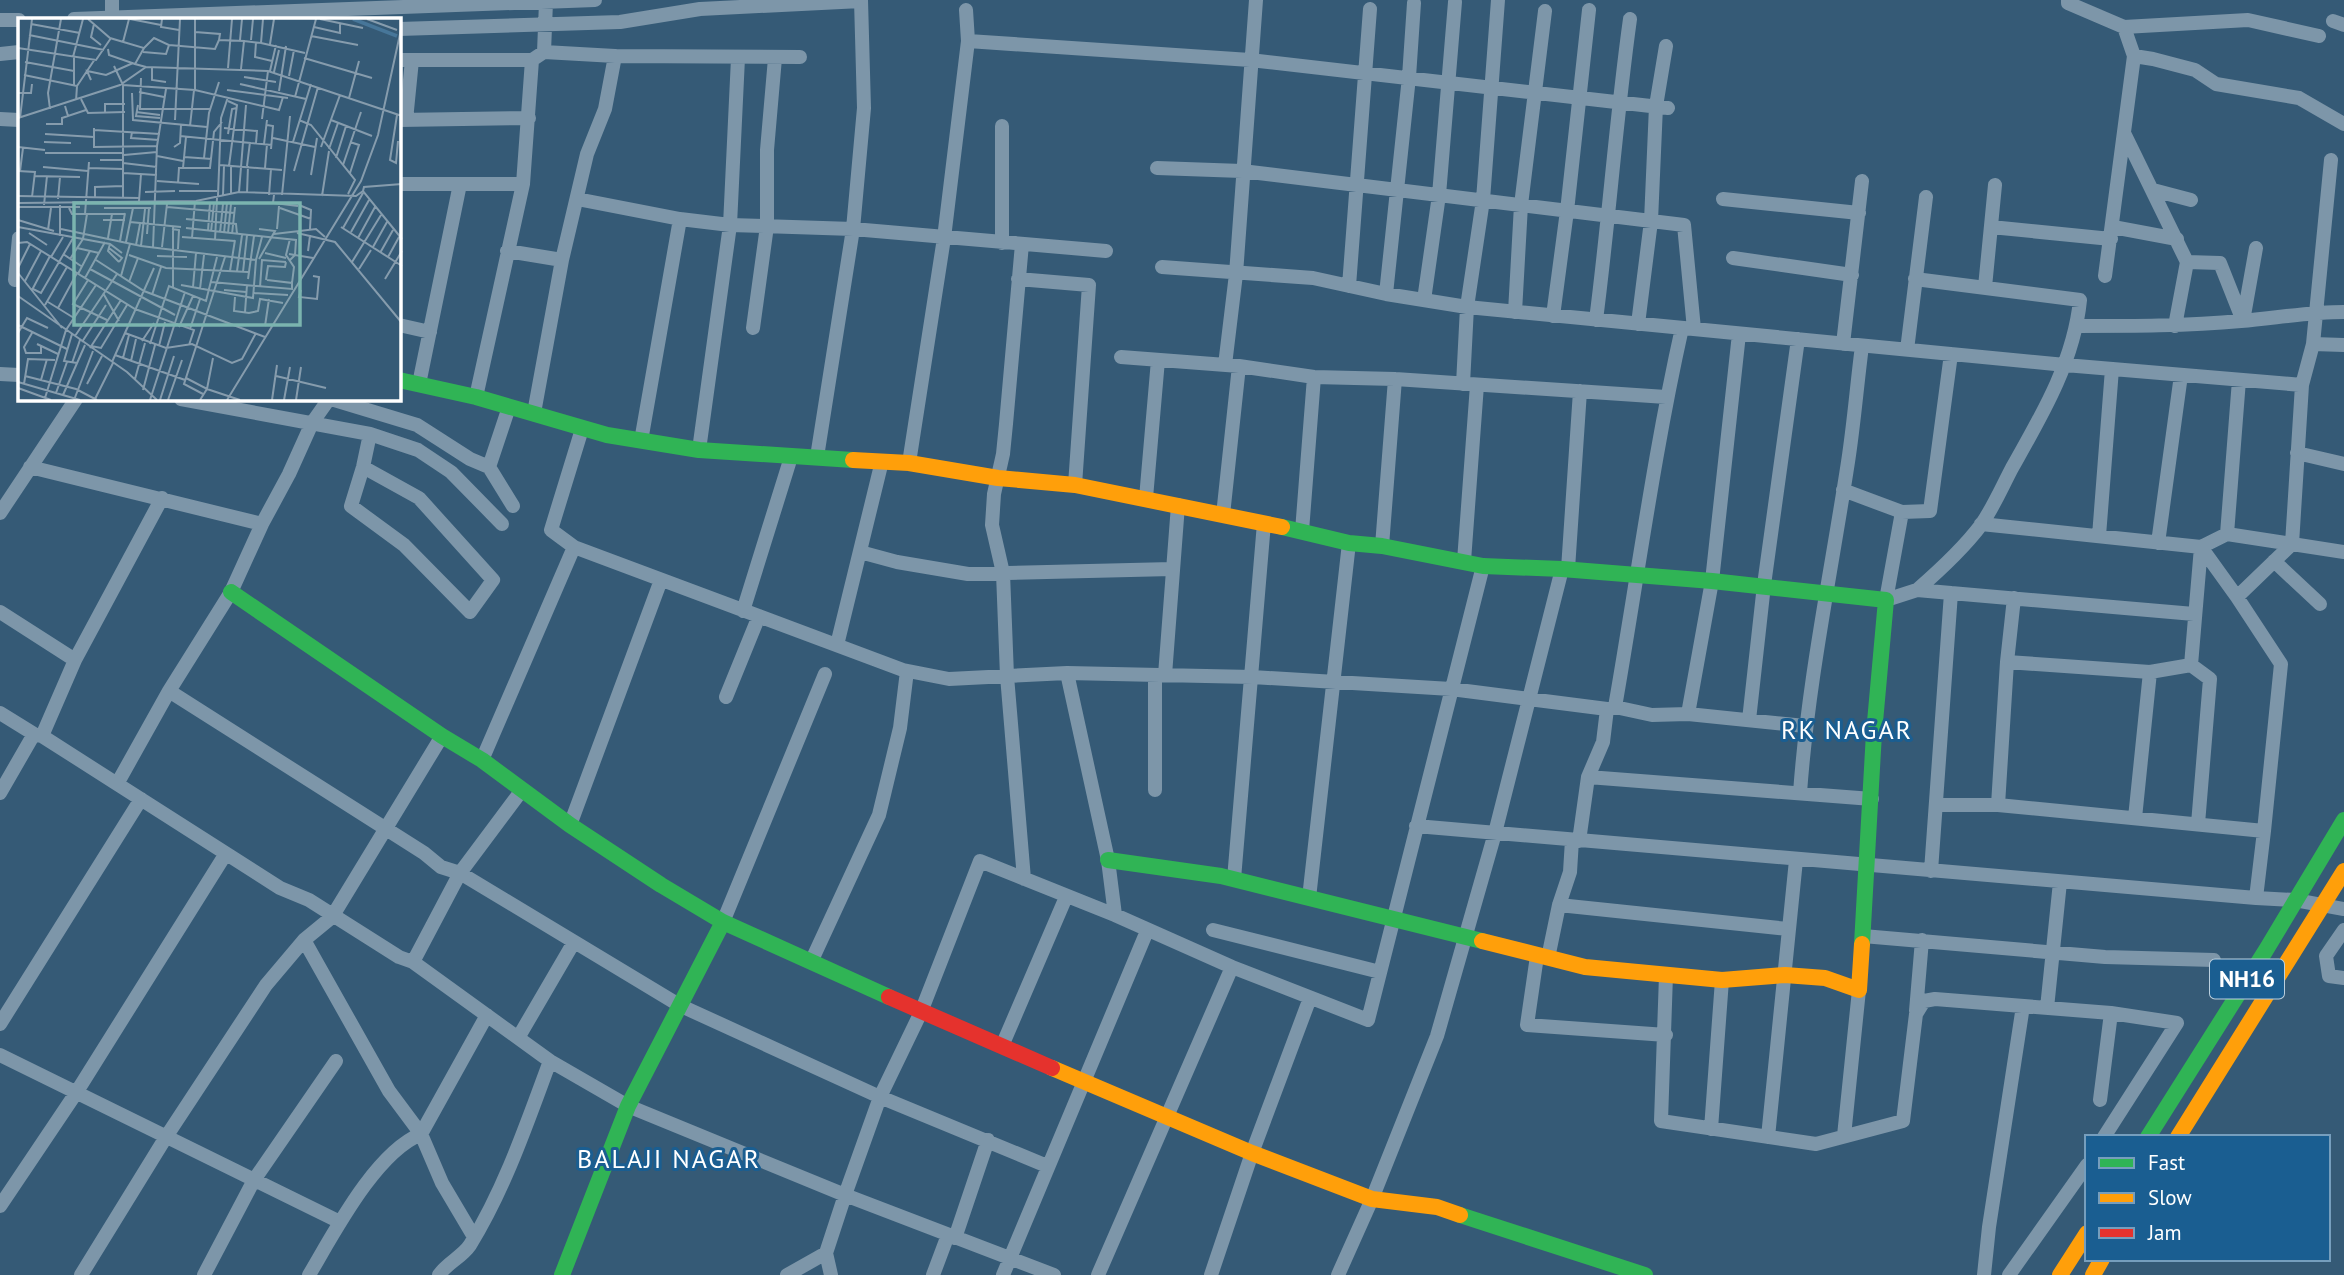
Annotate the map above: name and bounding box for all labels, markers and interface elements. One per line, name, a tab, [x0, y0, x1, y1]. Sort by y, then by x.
inset map	[18, 18, 401, 401]
district label: RK NAGAR	[1781, 713, 1913, 746]
road number: NH16	[2210, 960, 2284, 998]
legend	[2085, 1135, 2330, 1261]
district label: BALAJI NAGAR	[577, 1142, 761, 1175]
text: Fast	[2148, 1149, 2185, 1176]
text: Slow	[2148, 1184, 2192, 1211]
text: Jam	[2147, 1219, 2182, 1246]

